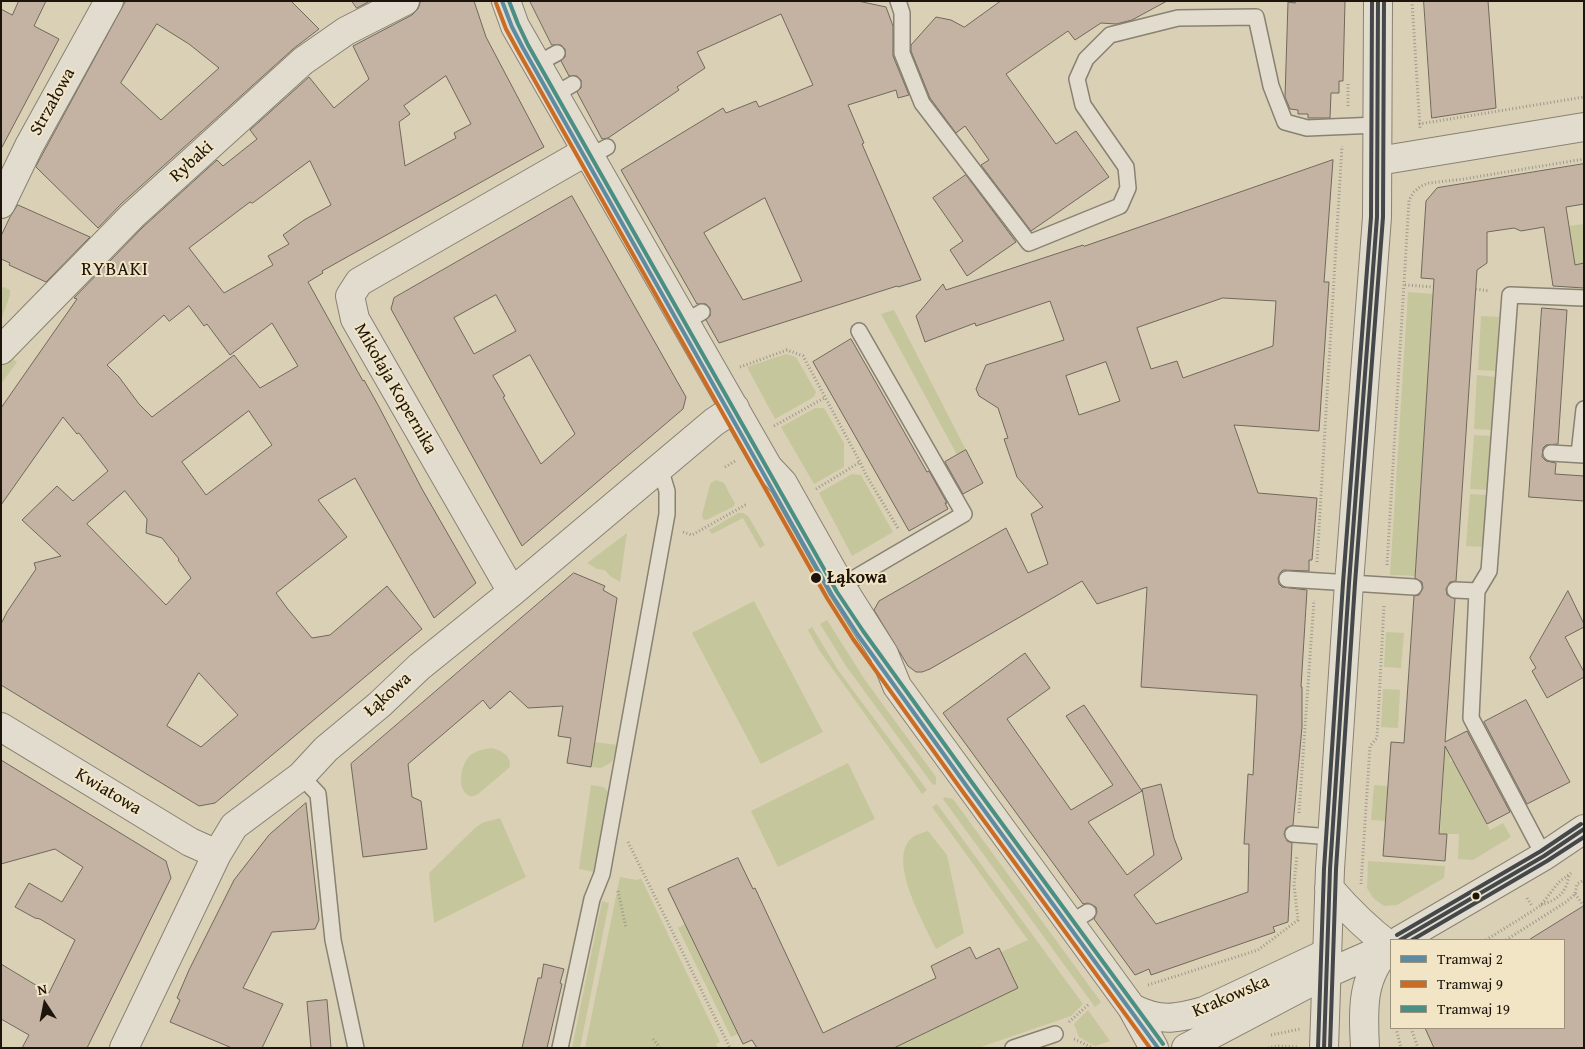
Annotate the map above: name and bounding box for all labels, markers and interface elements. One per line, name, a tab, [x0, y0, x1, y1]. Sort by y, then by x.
street label: Strzałowa	[26, 64, 80, 140]
street label: Rybaki	[166, 137, 218, 187]
district label: RYBAKI	[80, 259, 150, 281]
street label: Mikołaja Kopernika	[349, 320, 441, 458]
place label: Łąkowa	[827, 567, 887, 589]
marker: Łąkowa	[809, 571, 823, 585]
street label: Łąkowa	[360, 668, 416, 722]
street label: Kwiatowa	[71, 764, 145, 820]
unlabelled marker	[1471, 891, 1481, 901]
legend	[1390, 939, 1565, 1029]
text: Tramwaj 2	[1437, 948, 1503, 969]
street label: Krakowska	[1189, 971, 1273, 1023]
text: Tramwaj 9	[1437, 973, 1503, 994]
north arrow	[20, 979, 70, 1029]
text: N	[36, 979, 49, 1000]
text: Tramwaj 19	[1437, 998, 1510, 1019]

